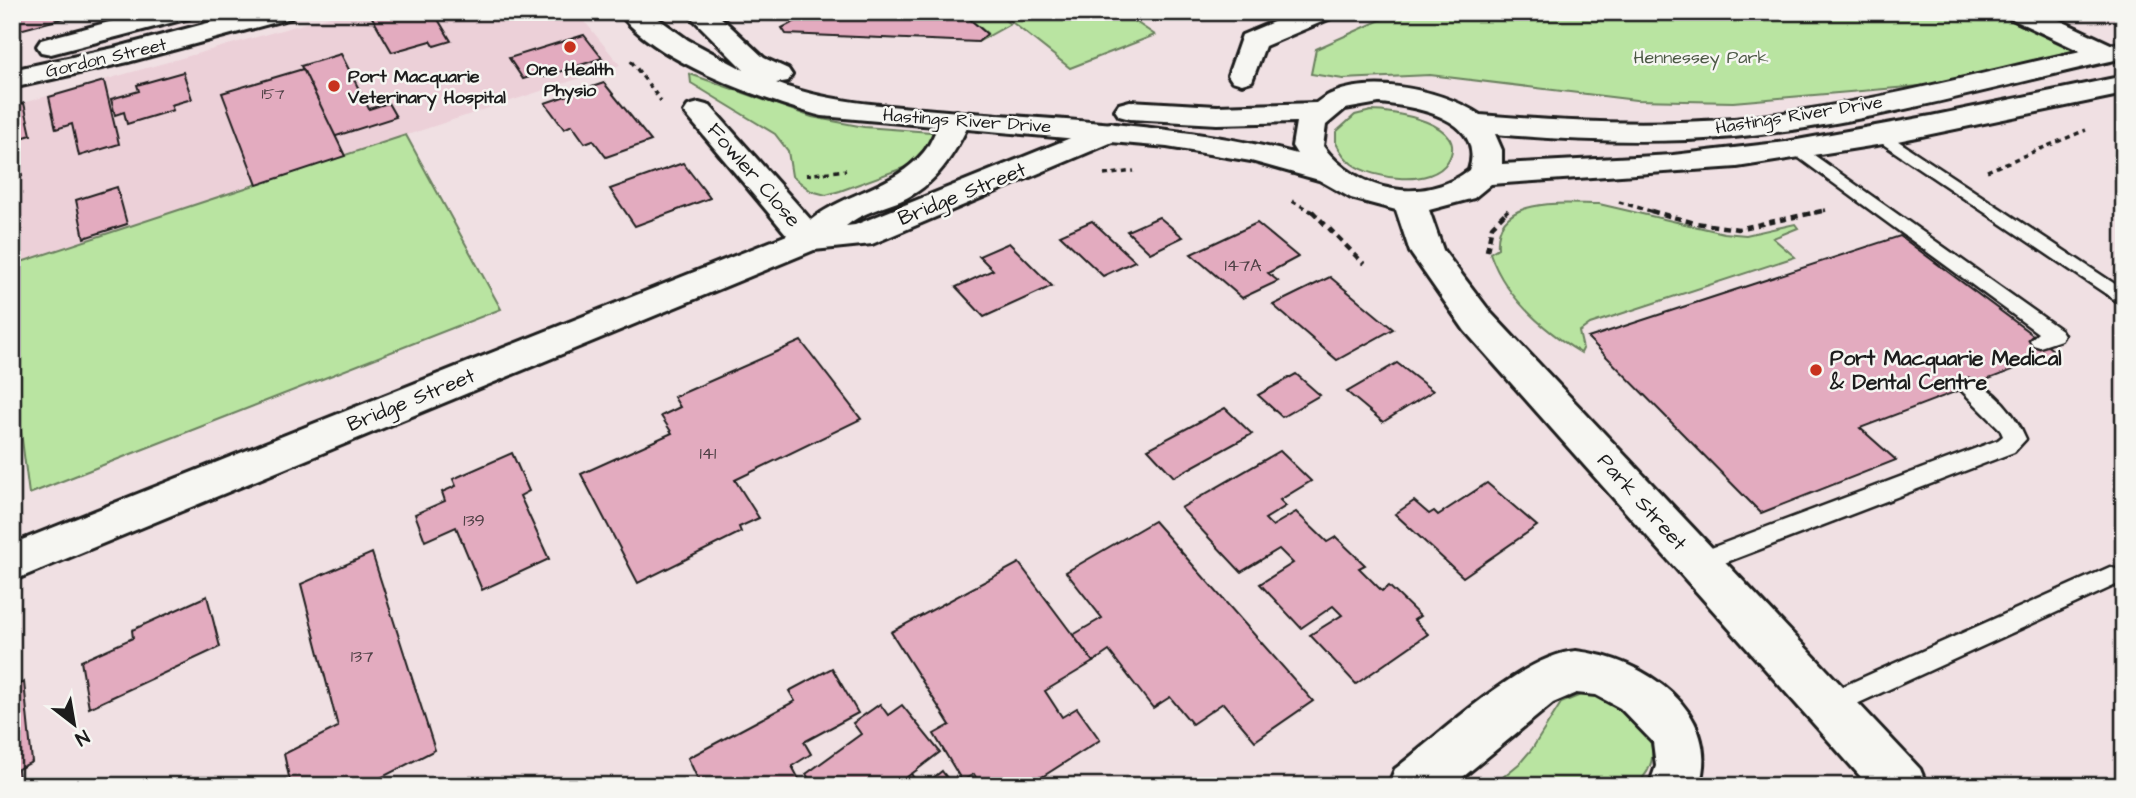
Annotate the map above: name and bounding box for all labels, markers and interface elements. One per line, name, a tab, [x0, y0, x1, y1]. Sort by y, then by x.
street label: Gordon Street	[43, 32, 170, 84]
marker: One Health Physio	[562, 39, 578, 55]
park label: Hennessey Park	[1634, 45, 1768, 71]
place label: One Health Physio	[527, 57, 614, 104]
place label: Port Macquarie Veterinary Hospital	[347, 64, 506, 111]
marker: Port Macquarie Veterinary Hospital	[326, 78, 342, 94]
house number: 157	[261, 83, 285, 105]
street label: Hastings River Drive	[1714, 89, 1885, 142]
street label: Hastings River Drive	[882, 103, 1052, 140]
street label: Fowler Close	[700, 116, 808, 234]
street label: Bridge Street	[894, 155, 1032, 235]
house number: 147A	[1224, 253, 1262, 278]
place label: Port Macquarie Medical & Dental Centre	[1829, 344, 2062, 397]
street label: Bridge Street	[343, 361, 481, 441]
marker: Port Macquarie Medical & Dental Centre	[1808, 362, 1824, 378]
house number: 141	[700, 441, 716, 466]
street label: Park Street	[1590, 447, 1694, 557]
house number: 139	[463, 508, 485, 533]
house number: 137	[351, 644, 373, 669]
north arrow	[38, 690, 108, 760]
text: N	[70, 723, 94, 752]

